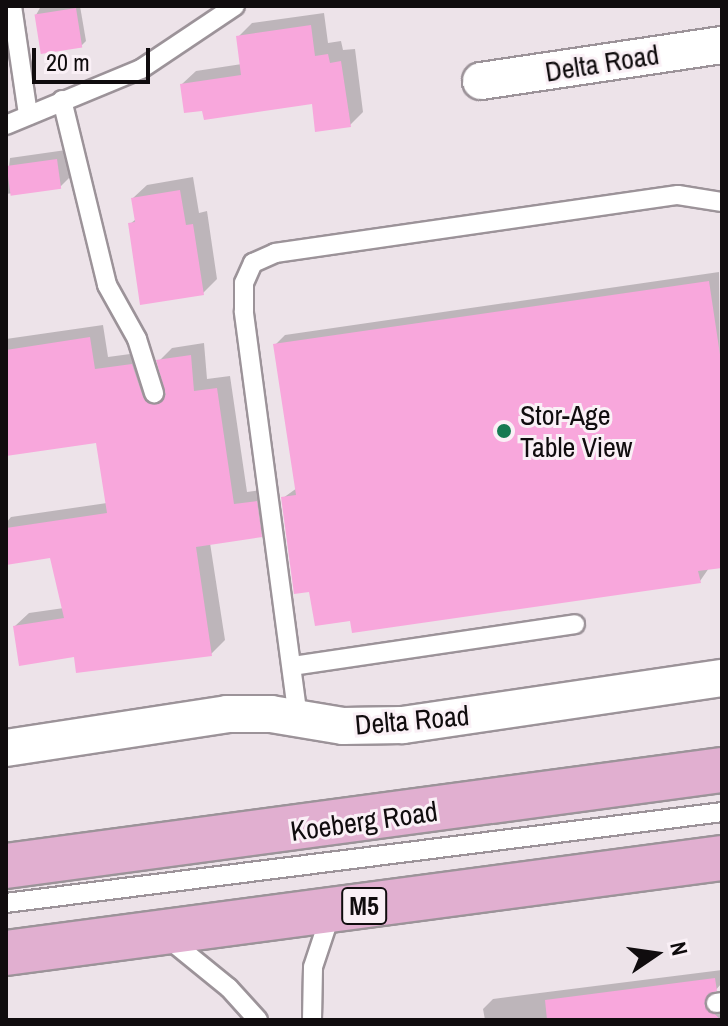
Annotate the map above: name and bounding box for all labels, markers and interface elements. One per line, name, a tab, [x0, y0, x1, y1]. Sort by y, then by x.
scale bar	[36, 32, 154, 82]
street label: Delta Road	[543, 37, 661, 89]
text: 20 m	[46, 46, 90, 78]
place label: Stor-Age Table View	[520, 398, 632, 464]
marker: Stor-Age Table View	[495, 422, 513, 440]
street label: Delta Road	[353, 698, 471, 742]
street label: Koeberg Road	[288, 794, 440, 848]
road number: M5	[340, 884, 388, 928]
north arrow	[616, 914, 696, 994]
text: N	[663, 939, 695, 958]

